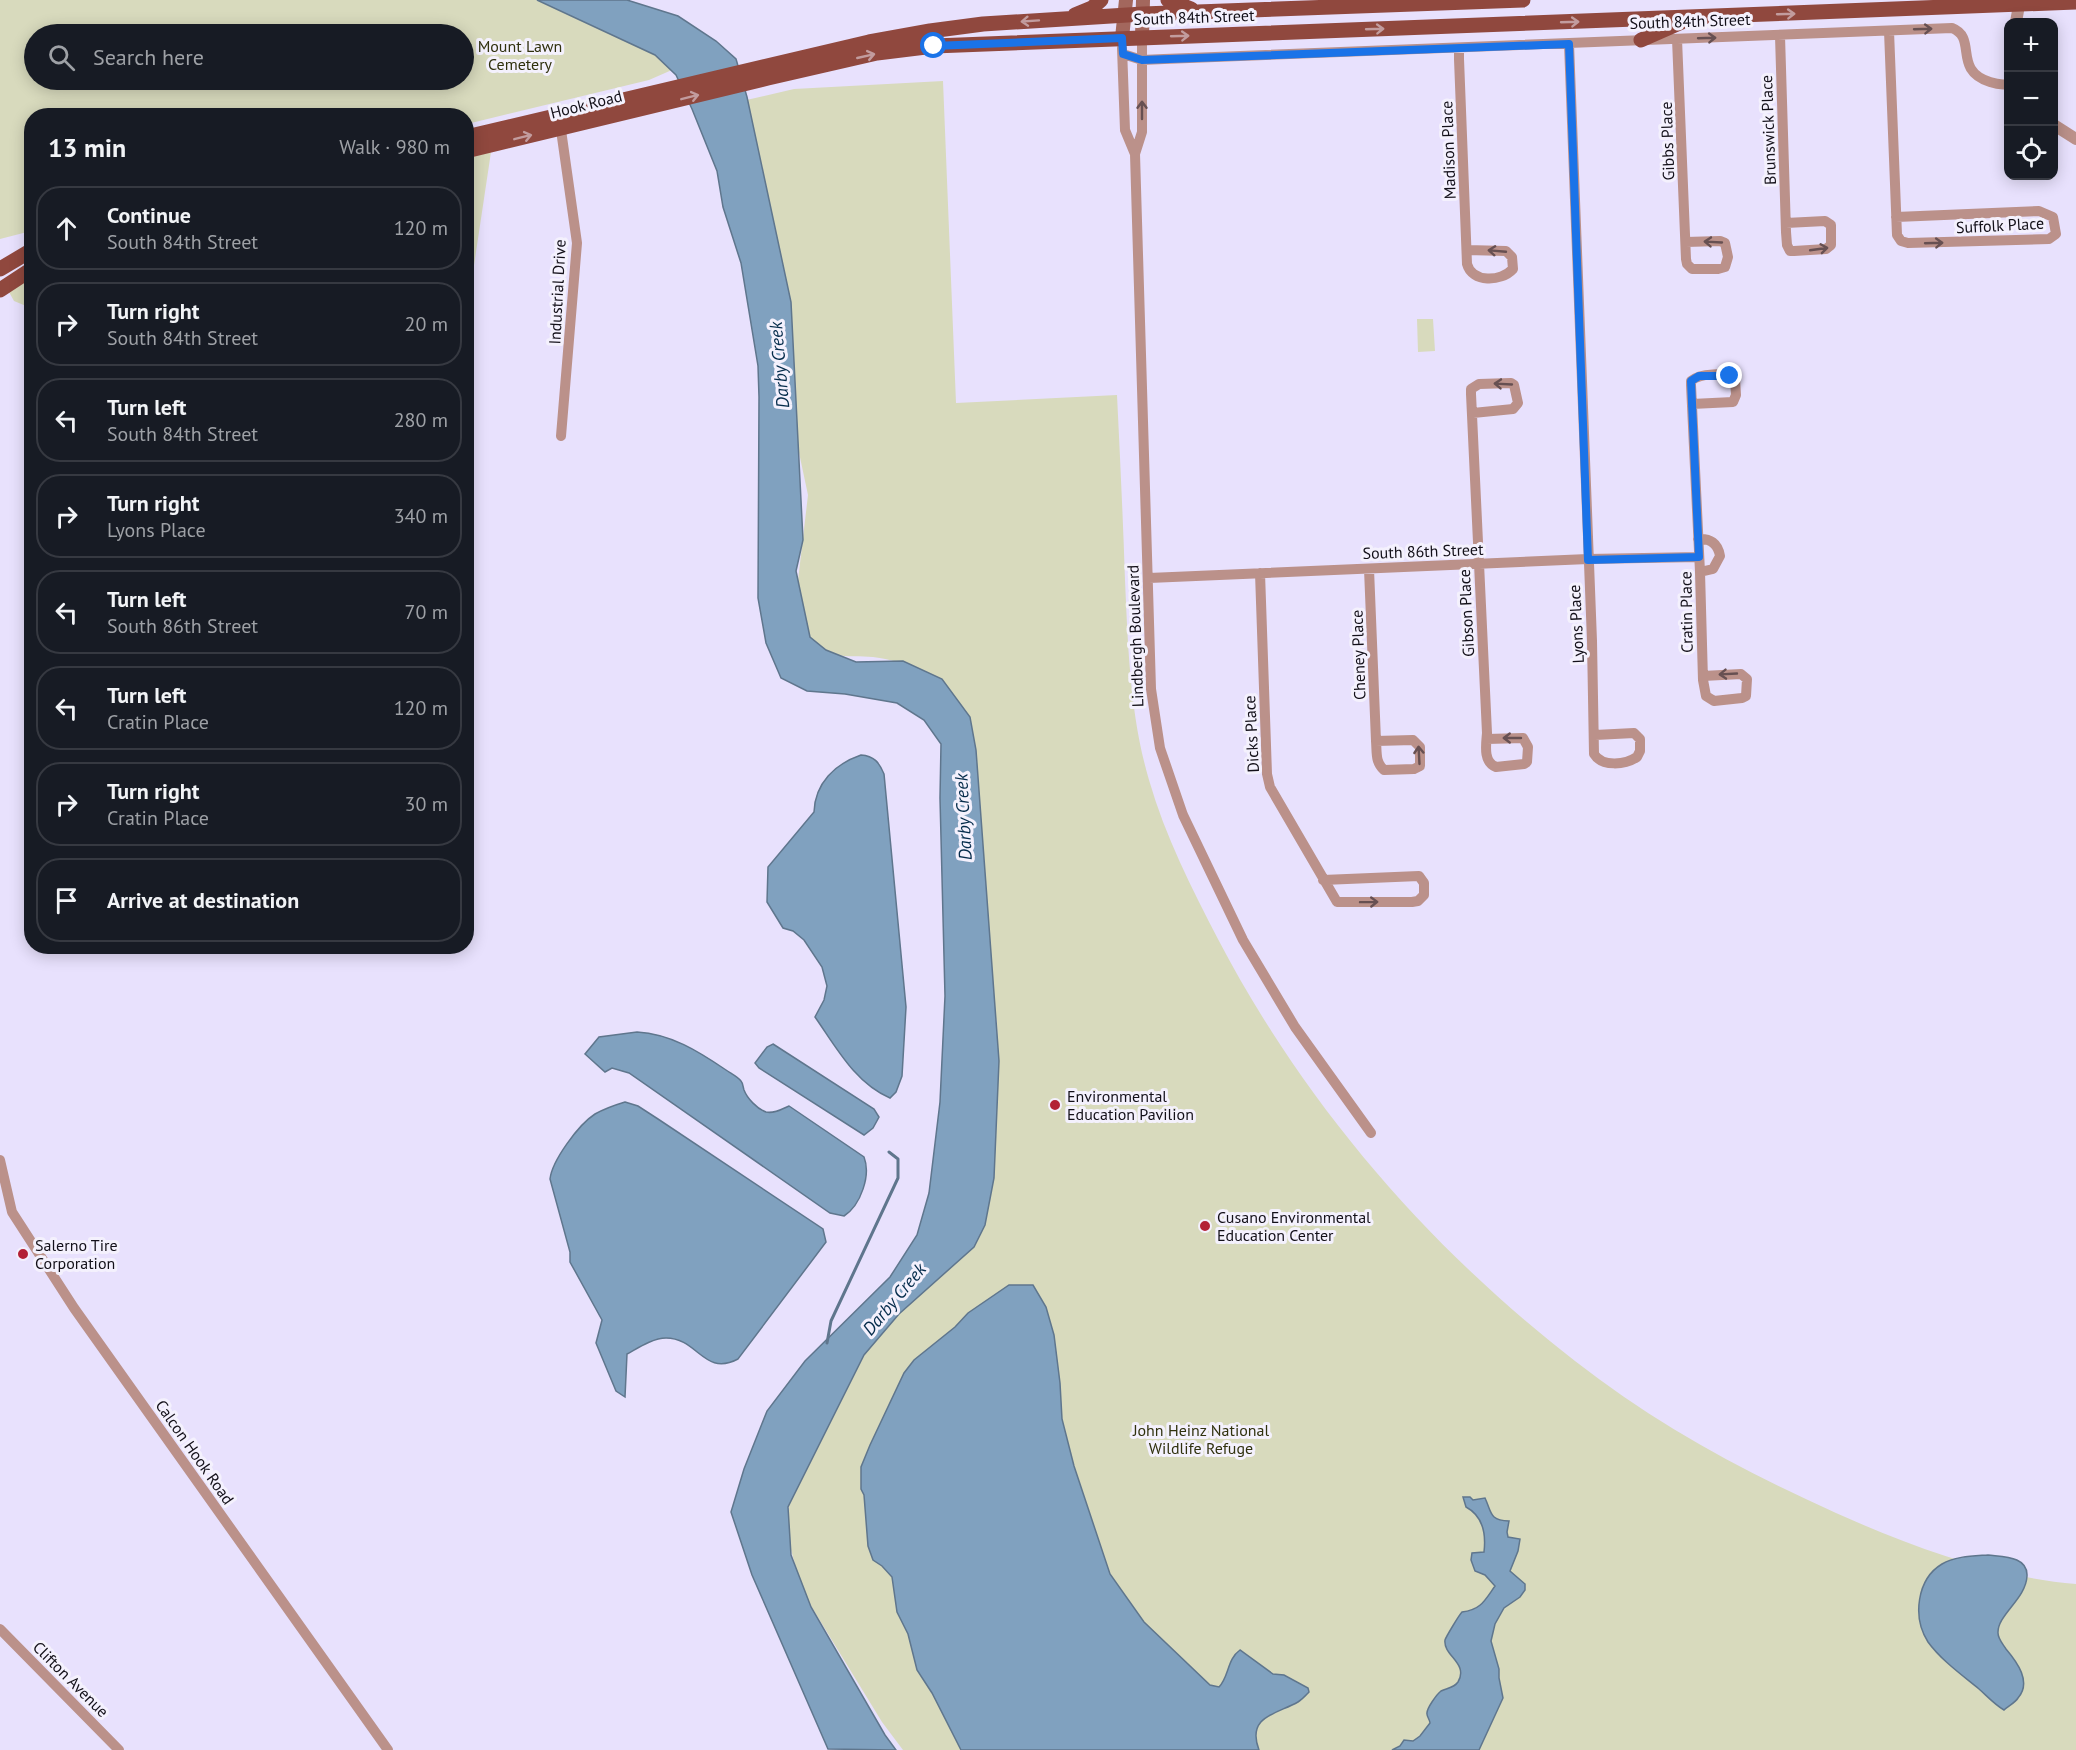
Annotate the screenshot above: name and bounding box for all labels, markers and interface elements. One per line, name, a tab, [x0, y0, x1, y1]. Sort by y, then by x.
street label: South 84th Street	[1133, 5, 1255, 29]
one-way arrow	[1776, 8, 1796, 20]
street label: South 84th Street	[1629, 9, 1751, 33]
one-way arrow	[1021, 16, 1041, 27]
one-way arrow	[1560, 16, 1580, 28]
map controls	[2004, 18, 2058, 180]
button: +	[2004, 18, 2058, 72]
one-way arrow	[1365, 23, 1385, 35]
search box	[24, 24, 474, 90]
one-way arrow	[1912, 24, 1932, 35]
one-way arrow	[1170, 30, 1190, 41]
route start	[920, 32, 946, 58]
one-way arrow	[1696, 33, 1716, 44]
park label: Mount Lawn Cemetery	[478, 36, 562, 74]
icon: search	[45, 41, 78, 74]
text: Search here	[93, 43, 204, 71]
one-way arrow	[856, 50, 875, 61]
button: −	[2004, 72, 2058, 126]
street label: Brunswick Place	[1756, 75, 1780, 185]
street label: Hook Road	[548, 85, 624, 123]
one-way arrow	[680, 91, 699, 102]
one-way arrow	[1137, 101, 1148, 121]
street label: Madison Place	[1436, 101, 1460, 199]
street label: Gibbs Place	[1656, 101, 1678, 181]
button: locate	[2004, 126, 2058, 180]
text: 13 min	[48, 131, 126, 164]
one-way arrow	[514, 131, 533, 143]
text: Walk · 980 m	[339, 134, 450, 160]
text: Continue	[107, 201, 191, 229]
icon: ahead	[50, 212, 83, 245]
street label: Suffolk Place	[1955, 213, 2045, 237]
text: 120 m	[394, 215, 448, 241]
text: South 84th Street	[107, 229, 258, 255]
one-way arrow	[1704, 236, 1724, 247]
one-way arrow	[1924, 237, 1944, 248]
street label: Industrial Drive	[544, 239, 570, 345]
one-way arrow	[1809, 243, 1829, 254]
one-way arrow	[1487, 245, 1507, 256]
text: Turn right	[107, 297, 199, 325]
icon: right	[50, 308, 83, 341]
text: 20 m	[405, 311, 448, 337]
water label: Darby Creek	[764, 320, 794, 409]
text: South 84th Street	[107, 325, 258, 351]
route end	[1716, 362, 1742, 388]
one-way arrow	[1494, 378, 1513, 389]
text: Turn left	[107, 393, 187, 421]
icon: left	[50, 404, 83, 437]
text: 280 m	[394, 407, 448, 433]
text: South 84th Street	[107, 421, 258, 447]
text: Turn right	[107, 489, 199, 517]
icon: right	[50, 500, 83, 533]
text: 340 m	[394, 503, 448, 529]
text: Lyons Place	[107, 517, 206, 543]
street label: South 86th Street	[1362, 539, 1484, 563]
street label: Lindbergh Boulevard	[1123, 564, 1147, 708]
street label: Gibson Place	[1454, 569, 1478, 657]
street label: Cratin Place	[1675, 571, 1697, 653]
street label: Lyons Place	[1564, 584, 1588, 664]
text: Turn left	[107, 585, 187, 613]
icon: left	[50, 596, 83, 629]
text: 70 m	[405, 599, 448, 625]
street label: Cheney Place	[1346, 610, 1370, 700]
text: South 86th Street	[107, 613, 258, 639]
one-way arrow	[1719, 669, 1739, 680]
text: Turn left	[107, 681, 187, 709]
icon: left	[50, 692, 83, 725]
text: 120 m	[394, 695, 448, 721]
street label: Dicks Place	[1239, 695, 1263, 773]
text: Cratin Place	[107, 709, 209, 735]
one-way arrow	[1502, 732, 1522, 744]
one-way arrow	[1414, 746, 1425, 765]
water label: Darby Creek	[949, 772, 977, 861]
text: Turn right	[107, 777, 199, 805]
icon: right	[50, 788, 83, 821]
text: 30 m	[405, 791, 448, 817]
text: Cratin Place	[107, 805, 209, 831]
icon: arrive	[50, 884, 83, 917]
text: Arrive at destination	[107, 886, 299, 914]
one-way arrow	[1359, 897, 1379, 908]
place label: Environmental Education Pavilion	[1067, 1086, 1194, 1124]
marker: Environmental Education Pavilion	[1048, 1098, 1062, 1112]
place label: Cusano Environmental Education Center	[1217, 1207, 1371, 1245]
marker: Cusano Environmental Education Center	[1198, 1219, 1212, 1233]
place label: Salerno Tire Corporation	[35, 1235, 118, 1273]
marker: Salerno Tire Corporation	[16, 1247, 30, 1261]
water label: Darby Creek	[857, 1258, 931, 1340]
street label: Calcon Hook Road	[151, 1396, 239, 1508]
park label: John Heinz National Wildlife Refuge	[1132, 1420, 1269, 1458]
street label: Clifton Avenue	[29, 1637, 113, 1721]

